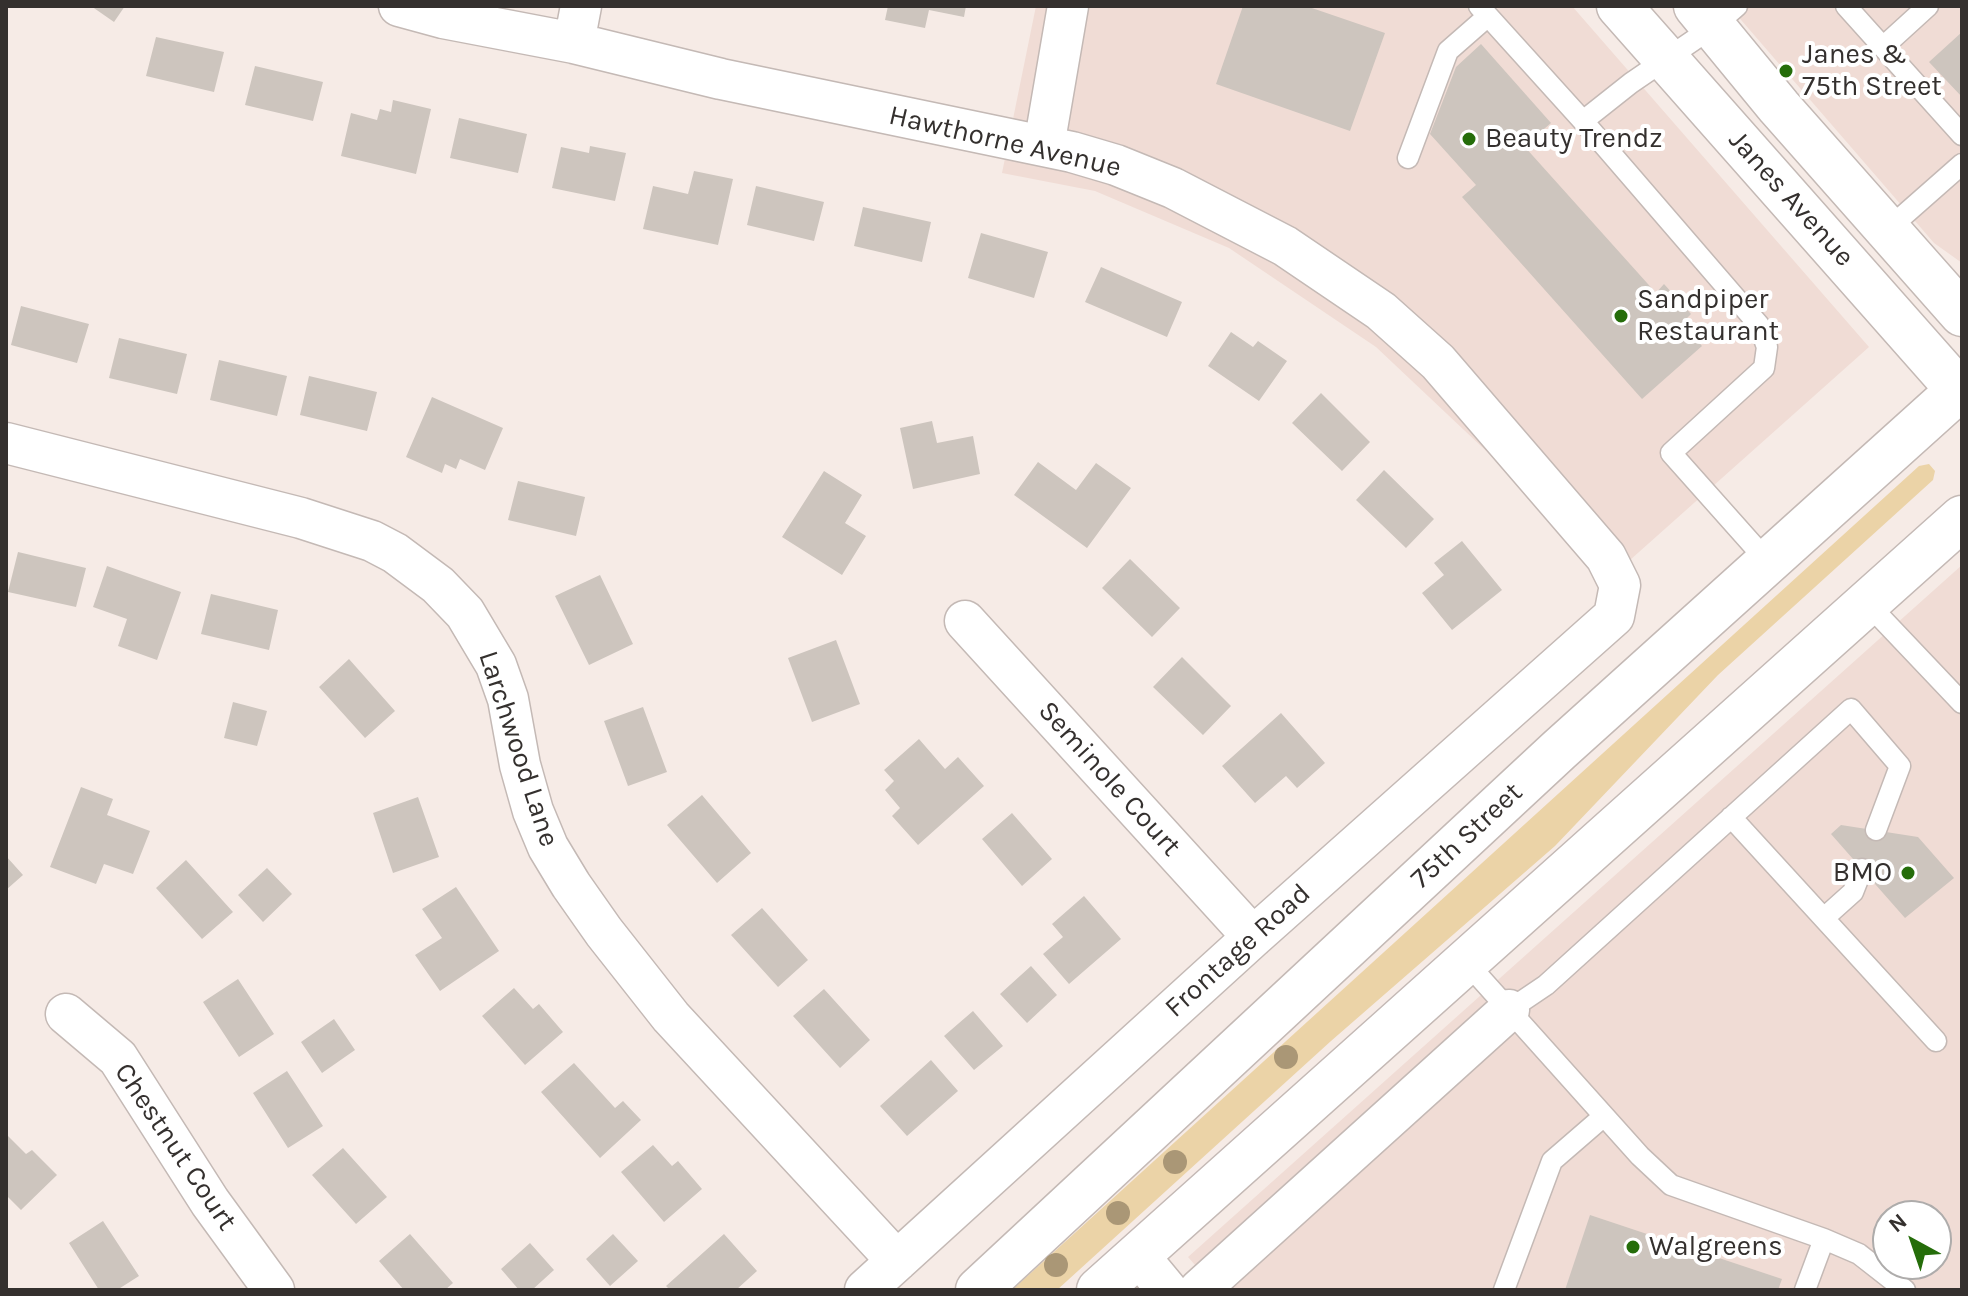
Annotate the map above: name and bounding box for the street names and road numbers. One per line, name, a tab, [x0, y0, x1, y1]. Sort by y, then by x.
street label: Hawthorne Avenue	[886, 99, 1124, 185]
street label: Janes Avenue	[1721, 124, 1861, 274]
street label: Larchwood Lane	[471, 647, 565, 851]
street label: Seminole Court	[1031, 695, 1187, 863]
street label: 75th Street	[1404, 776, 1530, 896]
street label: Frontage Road	[1158, 877, 1318, 1025]
street label: Chestnut Court	[107, 1057, 243, 1237]

